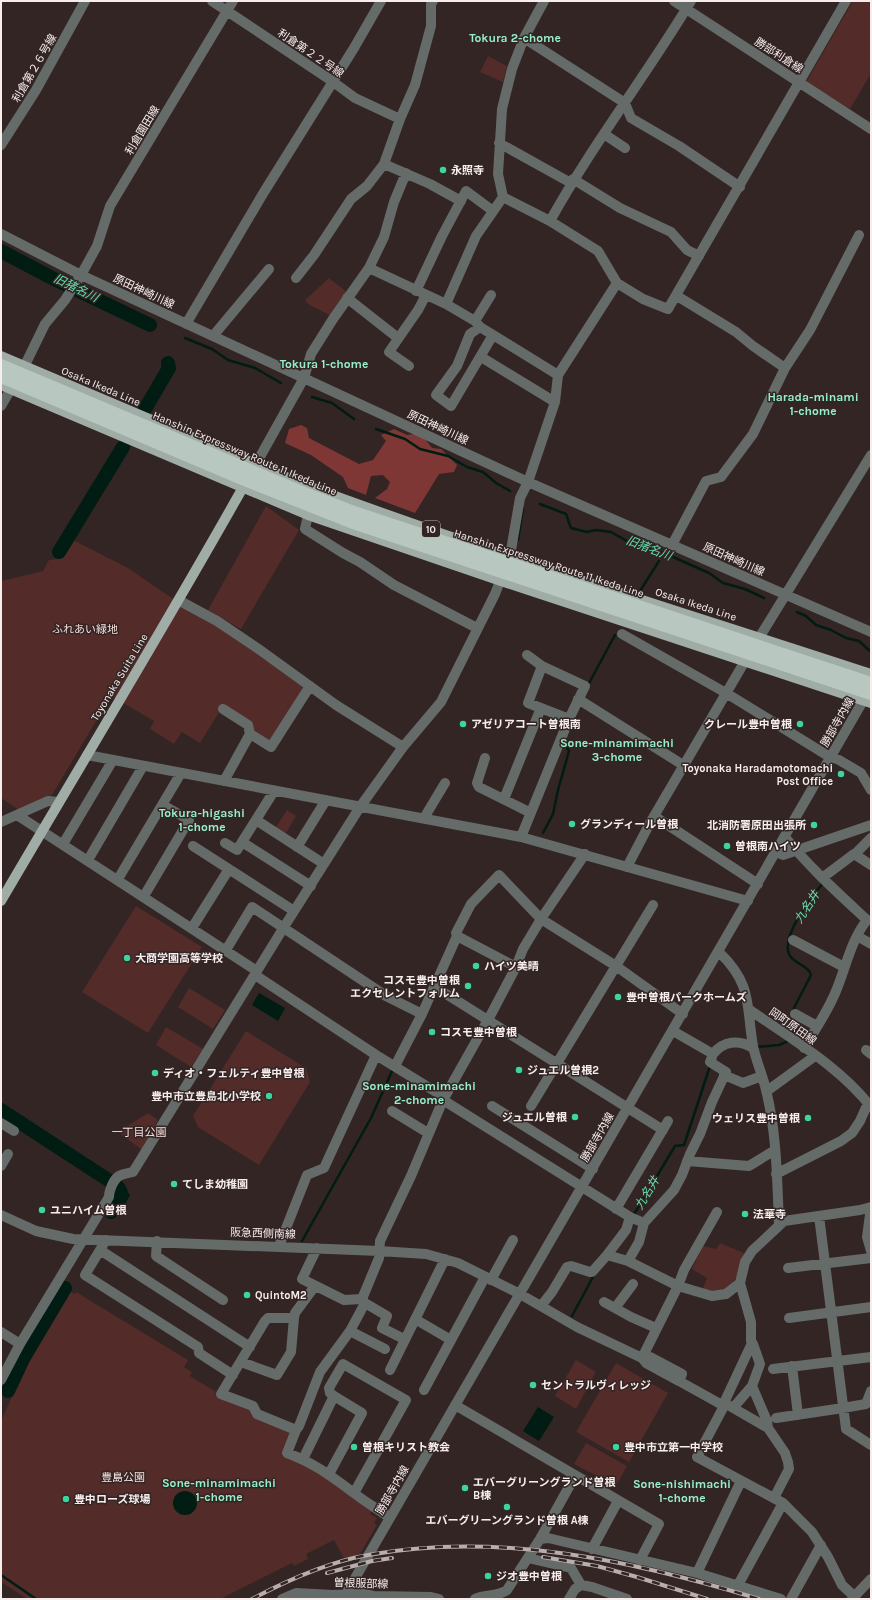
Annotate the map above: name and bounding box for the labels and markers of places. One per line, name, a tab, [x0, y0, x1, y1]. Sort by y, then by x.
place label: 永照寺	[451, 164, 484, 177]
marker: 永照寺	[438, 165, 448, 175]
place label: アゼリアコート曽根南	[471, 718, 581, 731]
place label: クレール豊中曽根	[704, 718, 792, 731]
marker: アゼリアコート曽根南	[458, 719, 468, 729]
marker: クレール豊中曽根	[795, 719, 805, 729]
place label: Toyonaka Haradamotomachi Post Office	[683, 762, 833, 788]
marker: Toyonaka Haradamotomachi Post Office	[836, 769, 846, 779]
place label: グランディール曽根	[580, 818, 678, 831]
marker: グランディール曽根	[567, 819, 577, 829]
place label: 北消防署原田出張所	[707, 819, 806, 832]
marker: 北消防署原田出張所	[809, 820, 819, 830]
place label: 曽根南ハイツ	[735, 840, 801, 853]
marker: 曽根南ハイツ	[722, 841, 732, 851]
place label: 大商学園高等学校	[135, 952, 223, 965]
marker: 大商学園高等学校	[122, 953, 132, 963]
place label: ハイツ美晴	[484, 960, 539, 973]
marker: ハイツ美晴	[471, 961, 481, 971]
place label: コスモ豊中曽根 エクセレントフォルム	[350, 974, 460, 1000]
marker: コスモ豊中曽根 エクセレントフォルム	[463, 981, 473, 991]
place label: 豊中曽根パークホームズ	[626, 991, 747, 1004]
marker: 豊中曽根パークホームズ	[613, 992, 623, 1002]
place label: コスモ豊中曽根	[440, 1026, 517, 1039]
marker: コスモ豊中曽根	[427, 1027, 437, 1037]
place label: ジュエル曽根2	[527, 1064, 599, 1077]
marker: ジュエル曽根2	[514, 1065, 524, 1075]
place label: ディオ・フェルティ豊中曽根	[163, 1067, 305, 1080]
marker: ディオ・フェルティ豊中曽根	[150, 1068, 160, 1078]
place label: 豊中市立豊島北小学校	[151, 1090, 261, 1103]
marker: 豊中市立豊島北小学校	[264, 1091, 274, 1101]
place label: ジュエル曽根	[502, 1111, 567, 1124]
marker: ジュエル曽根	[570, 1112, 580, 1122]
place label: ウェリス豊中曽根	[712, 1112, 800, 1125]
marker: ウェリス豊中曽根	[803, 1113, 813, 1123]
place label: てしま幼稚園	[182, 1178, 248, 1191]
marker: てしま幼稚園	[169, 1179, 179, 1189]
place label: ユニハイム曽根	[50, 1204, 127, 1217]
marker: ユニハイム曽根	[37, 1205, 47, 1215]
place label: 法華寺	[753, 1208, 786, 1221]
marker: 法華寺	[740, 1209, 750, 1219]
place label: QuintoM2	[255, 1289, 307, 1302]
marker: QuintoM2	[242, 1290, 252, 1300]
place label: セントラルヴィレッジ	[541, 1379, 651, 1392]
marker: セントラルヴィレッジ	[528, 1380, 538, 1390]
place label: 曽根キリスト教会	[362, 1441, 450, 1454]
place label: 豊中市立第一中学校	[624, 1441, 723, 1454]
marker: 曽根キリスト教会	[349, 1442, 359, 1452]
marker: 豊中市立第一中学校	[611, 1442, 621, 1452]
place label: エバーグリーングランド曽根 B棟	[473, 1476, 615, 1502]
marker: エバーグリーングランド曽根 B棟	[460, 1483, 470, 1493]
place label: 豊中ローズ球場	[74, 1493, 150, 1506]
marker: 豊中ローズ球場	[61, 1494, 71, 1504]
marker: エバーグリーングランド曽根 A棟	[502, 1502, 512, 1512]
place label: エバーグリーングランド曽根 A棟	[425, 1514, 589, 1527]
place label: ジオ豊中曽根	[496, 1570, 562, 1583]
marker: ジオ豊中曽根	[483, 1571, 493, 1581]

